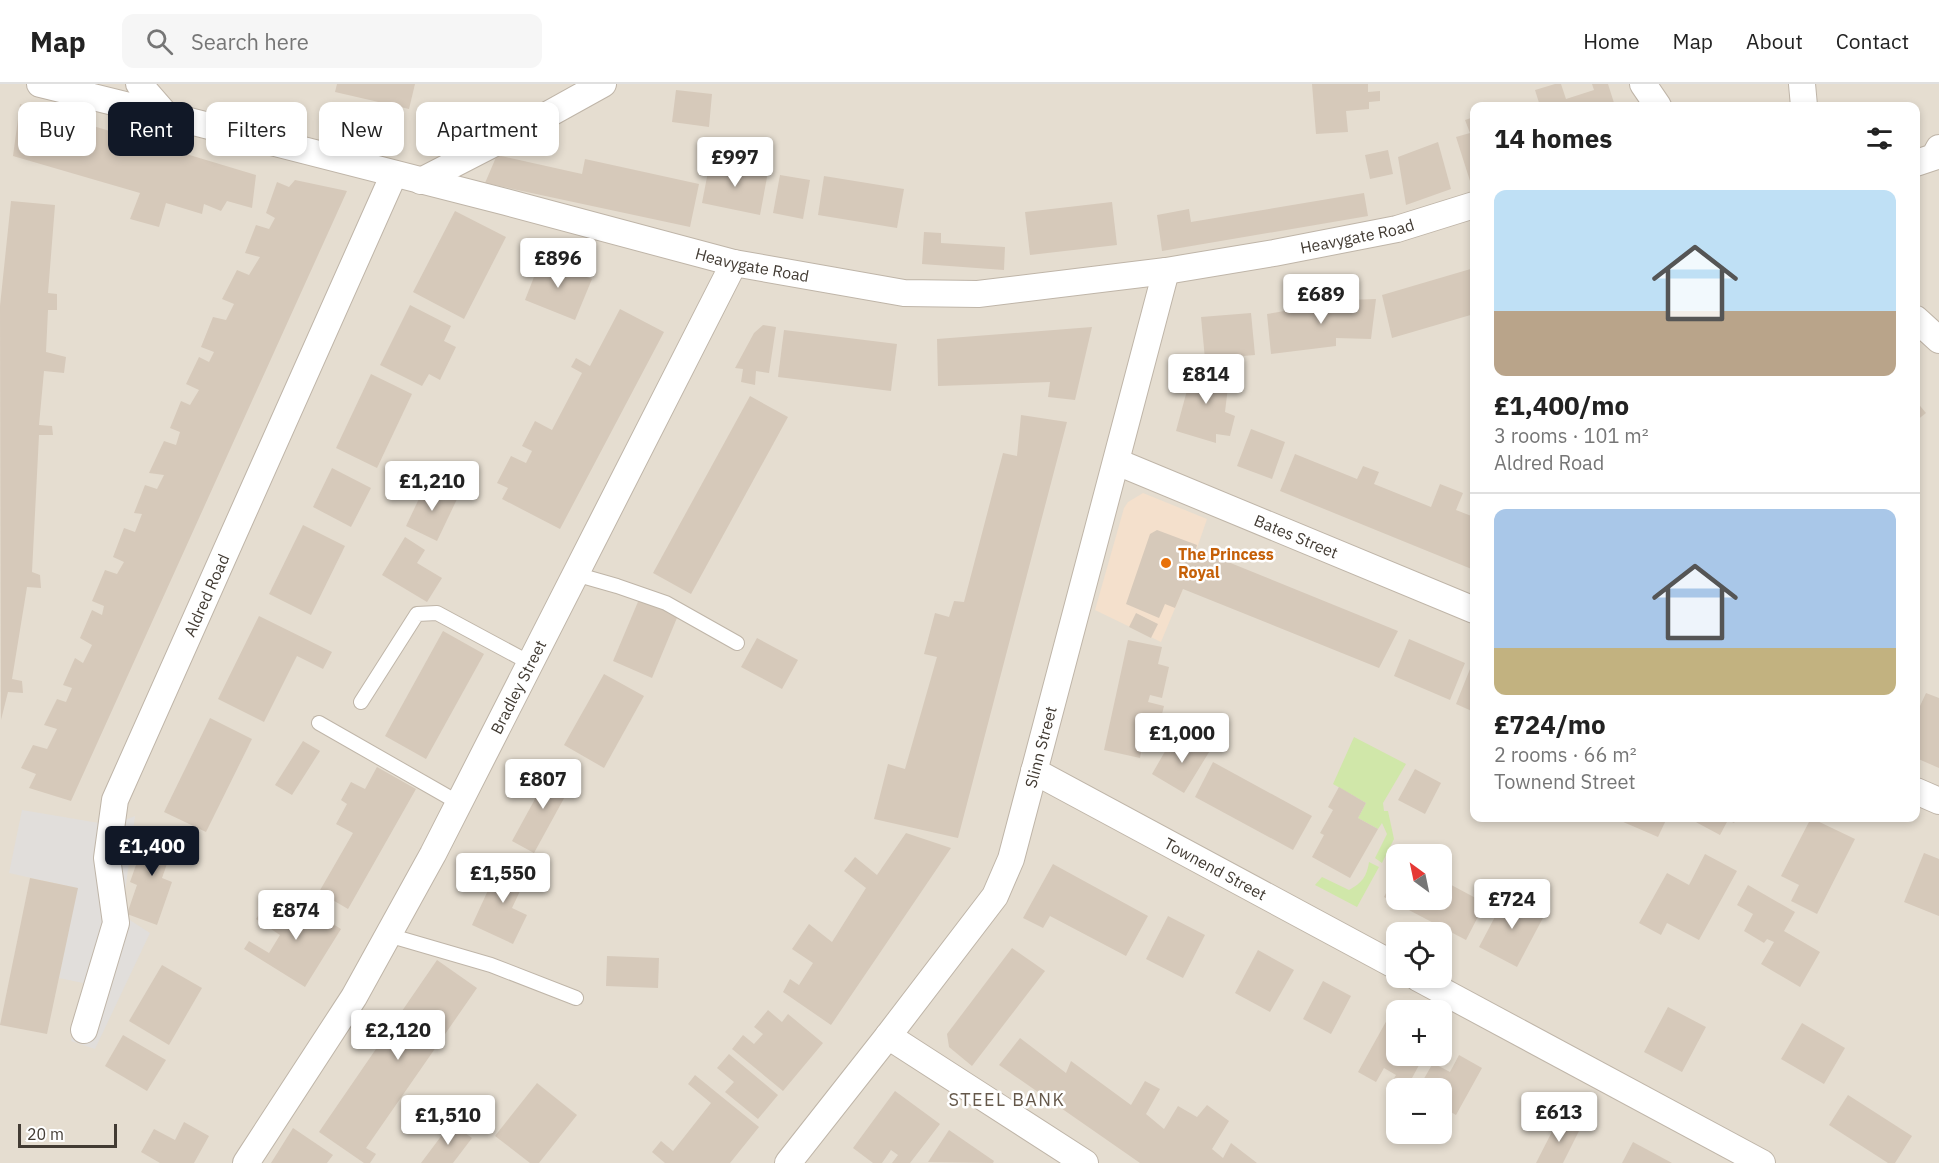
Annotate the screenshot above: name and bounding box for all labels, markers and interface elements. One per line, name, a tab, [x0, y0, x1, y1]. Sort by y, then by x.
search box	[122, 14, 542, 68]
text: Map	[30, 23, 86, 60]
icon: search	[143, 25, 176, 58]
text: Search here	[191, 27, 309, 56]
text: Home	[1583, 27, 1640, 55]
text: Map	[1673, 27, 1713, 55]
text: About	[1746, 27, 1803, 55]
text: Contact	[1836, 27, 1909, 55]
chip: Buy	[18, 102, 96, 156]
chip: Rent	[108, 102, 194, 156]
chip: Filters	[206, 102, 307, 156]
chip: New	[319, 102, 404, 156]
chip: Apartment	[416, 102, 559, 156]
text: 14 homes	[1494, 121, 1612, 155]
icon: filters	[1863, 122, 1896, 155]
pin: £997	[699, 137, 771, 188]
text: £997	[711, 143, 759, 170]
street label: Heavygate Road	[1298, 214, 1417, 258]
icon: home	[1641, 229, 1749, 337]
pin: £896	[522, 238, 594, 289]
street label: Heavygate Road	[693, 243, 811, 286]
text: £896	[534, 244, 582, 271]
pin: £689	[1285, 274, 1357, 325]
text: £689	[1297, 280, 1345, 307]
pin: £814	[1170, 354, 1242, 405]
text: £814	[1182, 360, 1230, 387]
text: £1,400/mo	[1494, 388, 1629, 422]
text: 3 rooms · 101 m²	[1494, 422, 1649, 449]
text: Aldred Road	[1494, 449, 1604, 476]
pin: £1,210	[383, 461, 481, 512]
text: £1,210	[399, 467, 465, 494]
street label: Bates Street	[1251, 510, 1341, 563]
place label: The Princess Royal	[1178, 544, 1274, 582]
icon: home	[1641, 548, 1749, 656]
street label: Aldred Road	[179, 551, 233, 640]
marker: The Princess Royal	[1159, 556, 1173, 570]
street label: Bradley Street	[486, 636, 550, 737]
street label: Slinn Street	[1020, 704, 1061, 790]
text: £724/mo	[1494, 707, 1606, 741]
pin: £1,000	[1133, 713, 1231, 764]
text: £1,000	[1149, 719, 1215, 746]
text: 2 rooms · 66 m²	[1494, 741, 1637, 768]
pin: £807	[507, 759, 579, 810]
text: £807	[519, 765, 567, 792]
text: Townend Street	[1494, 768, 1635, 795]
pin: £1,400	[103, 826, 201, 877]
text: £1,400	[119, 832, 185, 859]
street label: Townend Street	[1161, 833, 1270, 904]
north arrow	[1386, 844, 1452, 910]
map controls	[1386, 844, 1452, 1144]
pin: £1,550	[454, 853, 552, 904]
text: £1,550	[470, 859, 536, 886]
pin: £724	[1476, 879, 1548, 930]
text: £724	[1488, 885, 1536, 912]
pin: £874	[260, 890, 332, 941]
text: £874	[272, 896, 320, 923]
button: locate	[1386, 922, 1452, 988]
button: +	[1386, 1000, 1452, 1066]
pin: £2,120	[349, 1010, 447, 1061]
text: £2,120	[365, 1016, 431, 1043]
button: −	[1386, 1078, 1452, 1144]
district label: STEEL BANK	[948, 1088, 1066, 1111]
pin: £613	[1523, 1092, 1595, 1143]
pin: £1,510	[399, 1095, 497, 1146]
text: £613	[1535, 1098, 1583, 1125]
text: £1,510	[415, 1101, 481, 1128]
scale bar	[18, 1121, 117, 1148]
text: 20 m	[27, 1124, 64, 1144]

